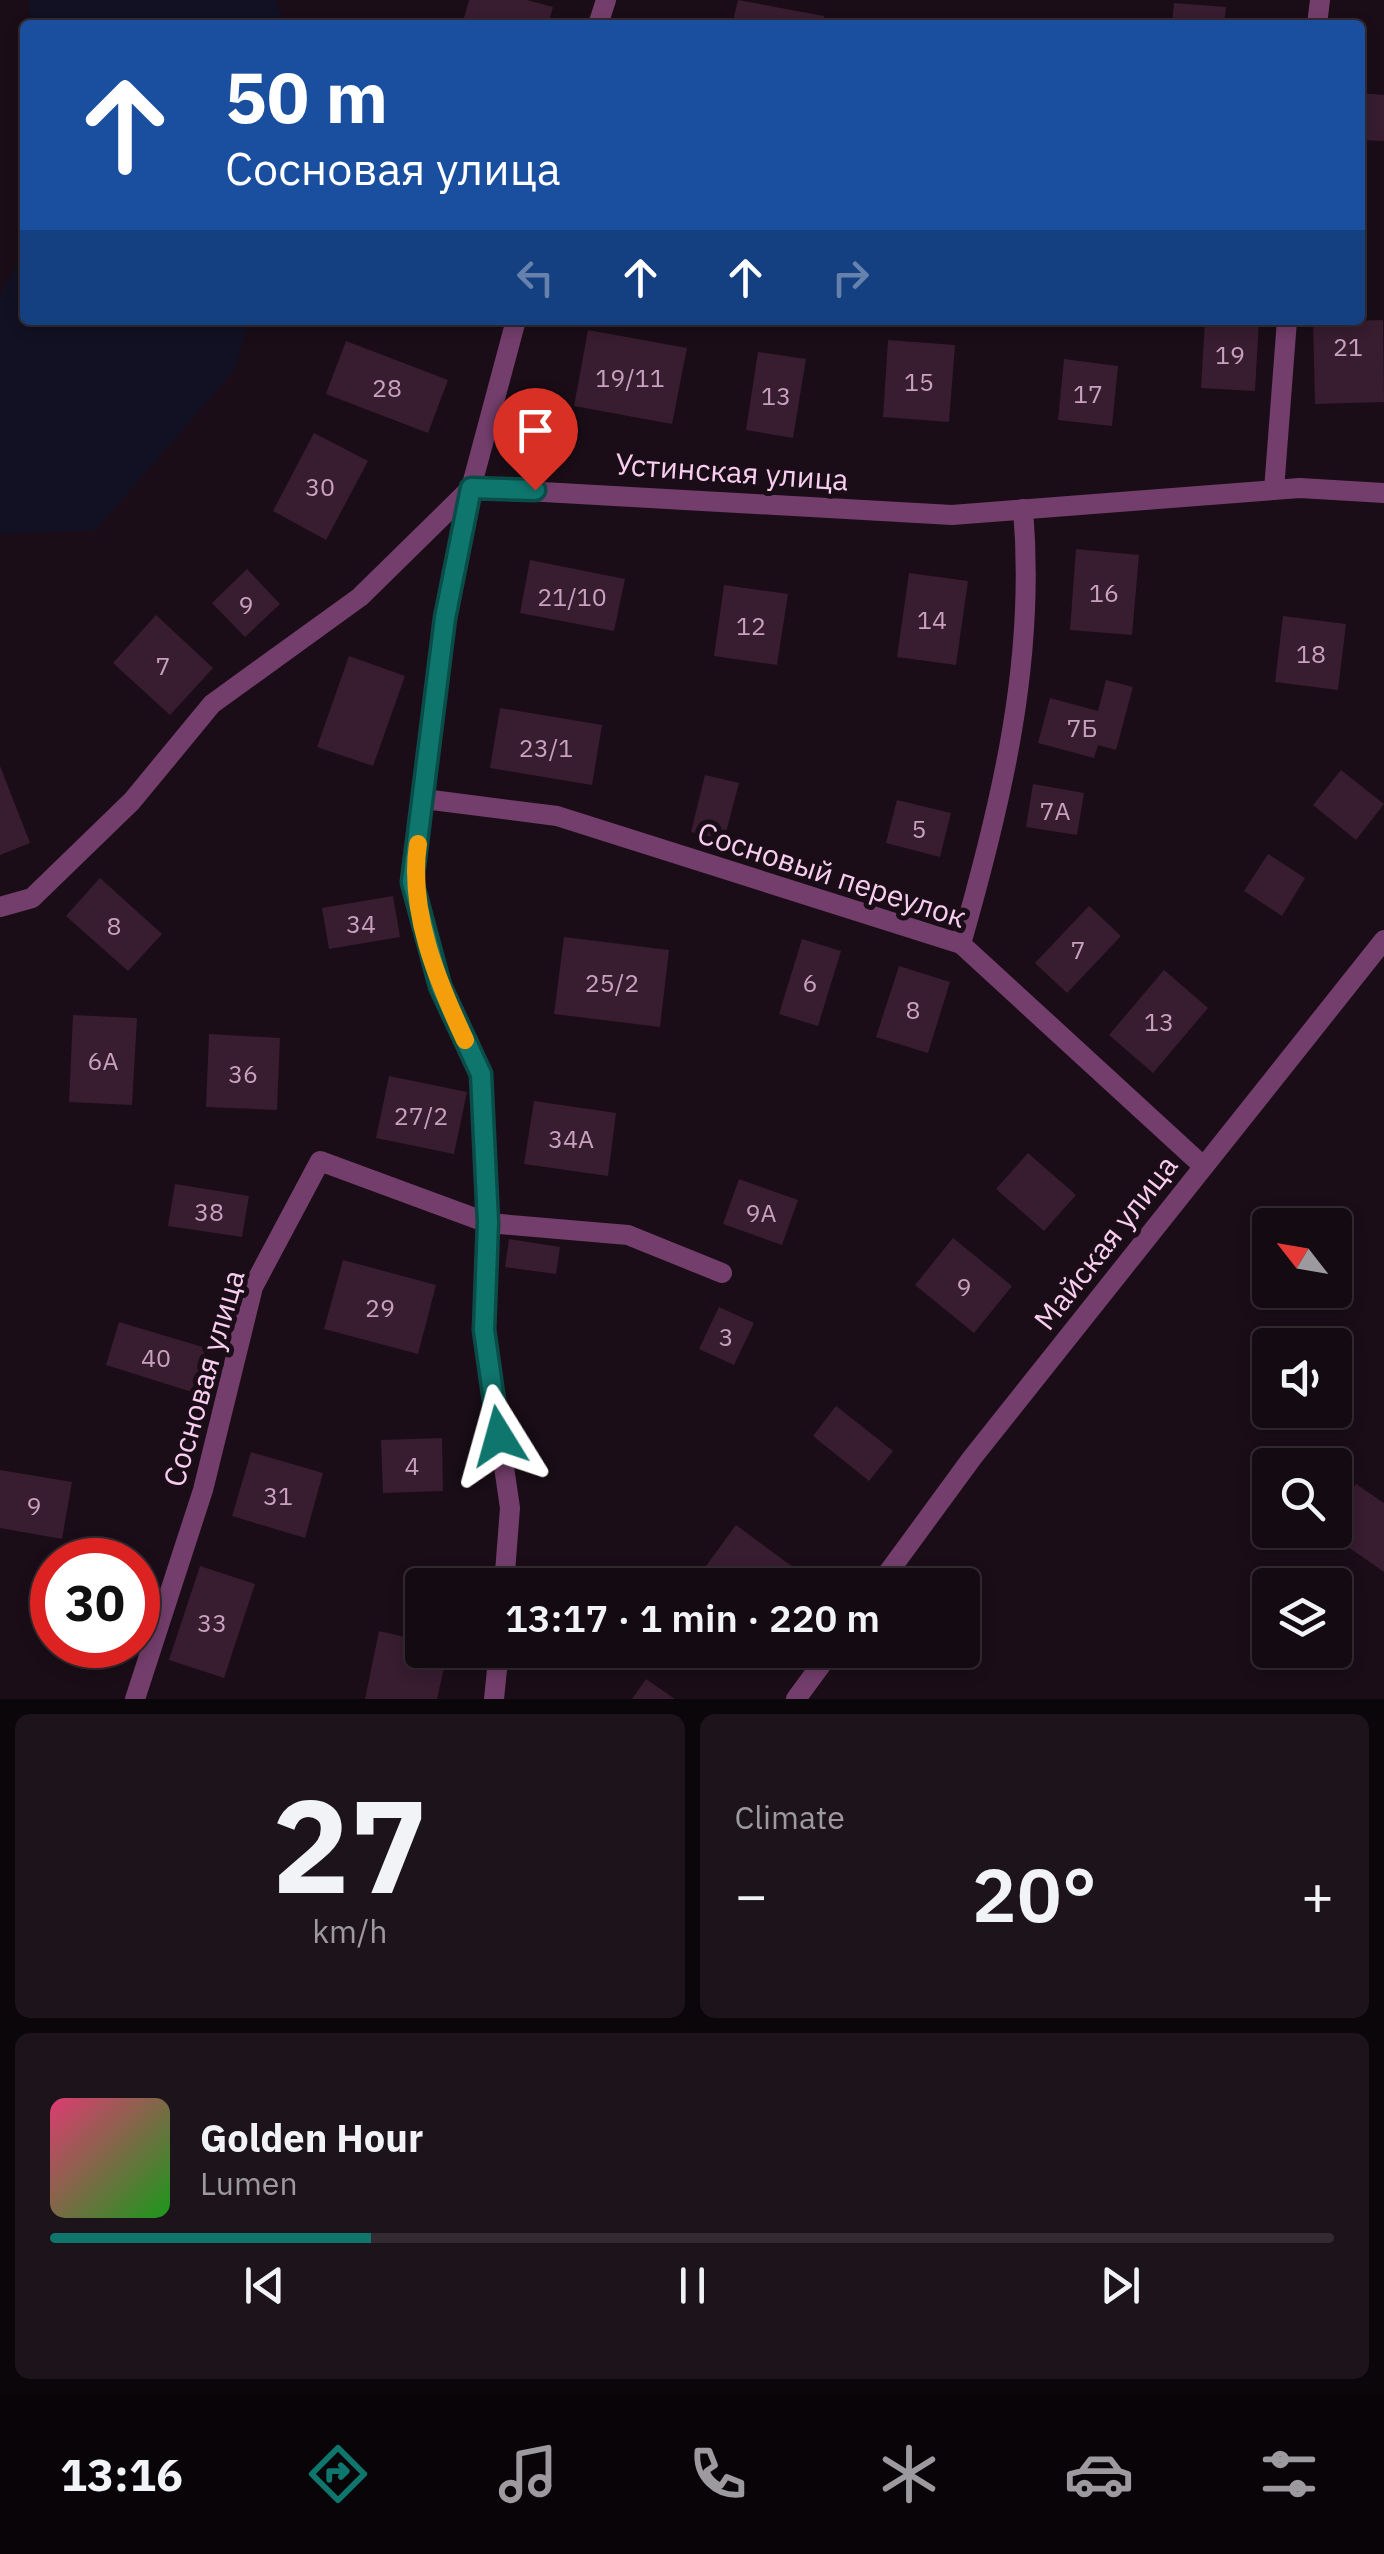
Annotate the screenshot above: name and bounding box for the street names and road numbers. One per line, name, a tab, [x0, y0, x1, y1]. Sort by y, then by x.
street label: Устинская улица	[614, 443, 850, 499]
street label: Сосновый переулок	[693, 812, 971, 936]
street label: Майская улица	[1025, 1147, 1185, 1337]
street label: Сосновая улица	[153, 1265, 253, 1491]

